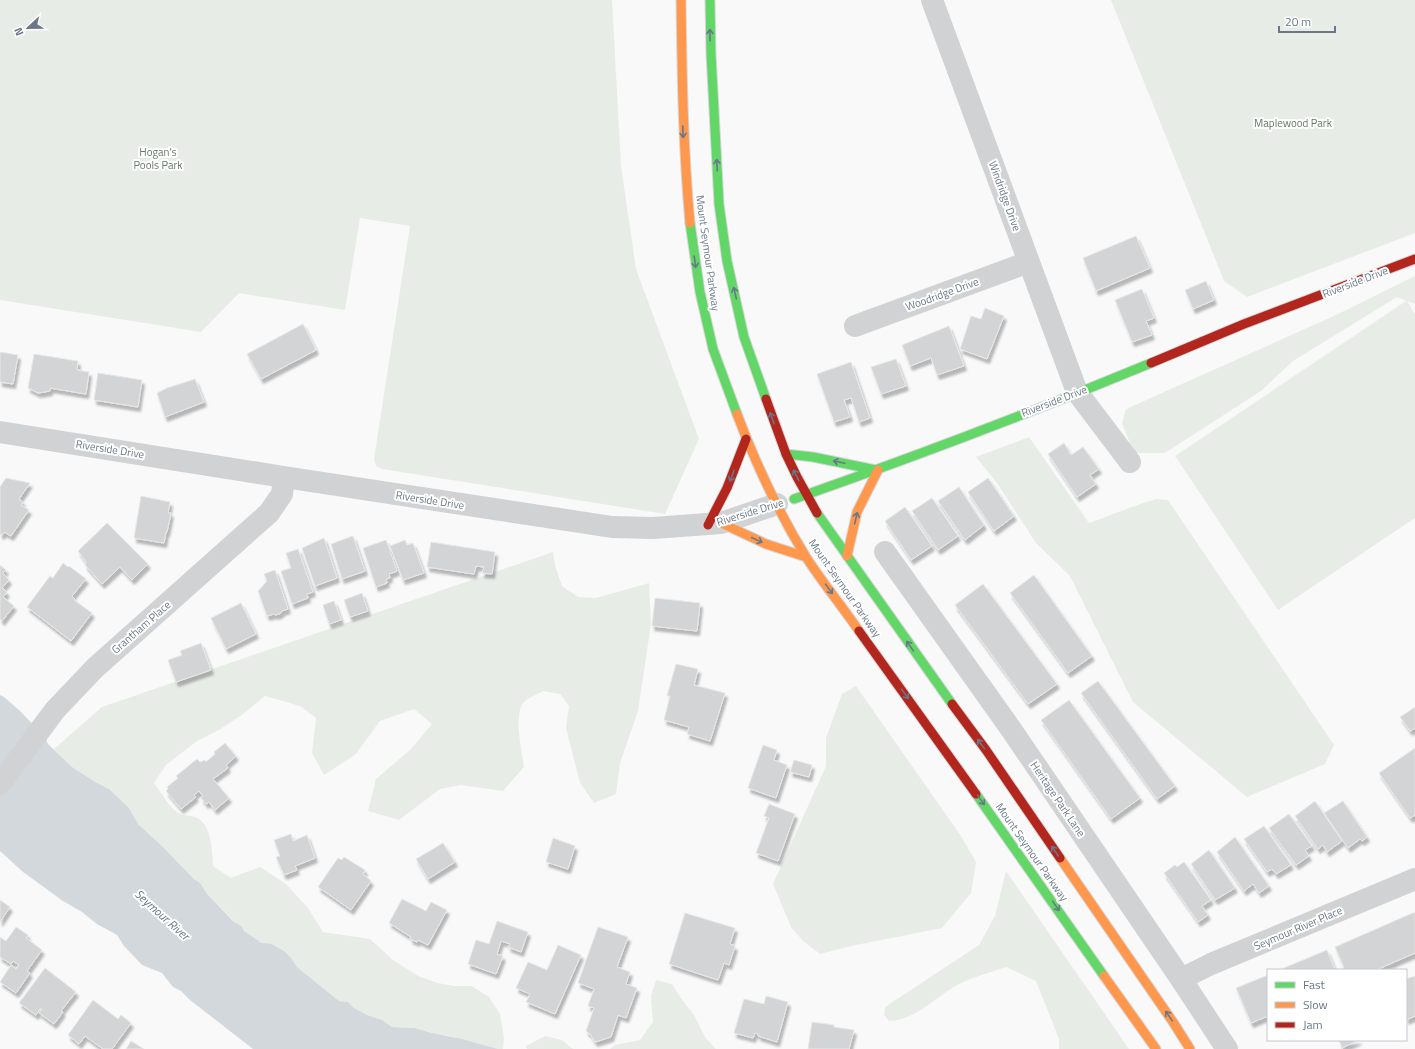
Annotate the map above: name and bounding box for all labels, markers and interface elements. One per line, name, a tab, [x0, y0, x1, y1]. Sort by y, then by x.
north arrow	[8, 8, 48, 48]
scale bar	[1279, 8, 1335, 34]
text: 20 m	[1285, 12, 1311, 31]
text: N	[10, 25, 28, 38]
one-way arrow	[707, 29, 714, 42]
park label: Maplewood Park	[1254, 115, 1333, 131]
one-way arrow	[680, 125, 687, 138]
park label: Hogan's Pools Park	[133, 144, 183, 173]
one-way arrow	[713, 159, 720, 172]
street label: Windridge Drive	[985, 159, 1025, 234]
street label: Mount Seymour Parkway	[692, 194, 724, 313]
one-way arrow	[691, 255, 699, 268]
street label: Riverside Drive	[1320, 262, 1391, 302]
street label: Woodridge Drive	[903, 273, 981, 315]
one-way arrow	[730, 287, 738, 300]
street label: Riverside Drive	[1019, 381, 1090, 421]
one-way arrow	[768, 412, 776, 424]
street label: Riverside Drive	[75, 436, 146, 462]
one-way arrow	[833, 458, 846, 466]
one-way arrow	[728, 469, 735, 482]
one-way arrow	[791, 469, 799, 481]
street label: Riverside Drive	[395, 487, 466, 513]
street label: Riverside Drive	[715, 494, 786, 530]
one-way arrow	[852, 512, 860, 525]
street label: Mount Seymour Parkway	[805, 536, 885, 641]
one-way arrow	[750, 537, 762, 544]
one-way arrow	[825, 583, 833, 594]
street label: Grantham Place	[108, 596, 174, 657]
one-way arrow	[906, 641, 914, 652]
one-way arrow	[901, 688, 909, 699]
one-way arrow	[977, 739, 985, 750]
street label: Heritage Park Lane	[1027, 758, 1089, 840]
one-way arrow	[977, 794, 985, 805]
street label: Mount Seymour Parkway	[992, 800, 1072, 905]
one-way arrow	[1051, 846, 1059, 857]
water label: Seymour River	[131, 885, 196, 946]
one-way arrow	[1052, 900, 1060, 911]
street label: Seymour River Place	[1251, 902, 1345, 954]
legend	[1267, 969, 1407, 1041]
text: Fast	[1303, 975, 1326, 994]
text: Slow	[1303, 995, 1328, 1014]
one-way arrow	[1165, 1011, 1173, 1022]
text: Jam	[1303, 1015, 1323, 1034]

